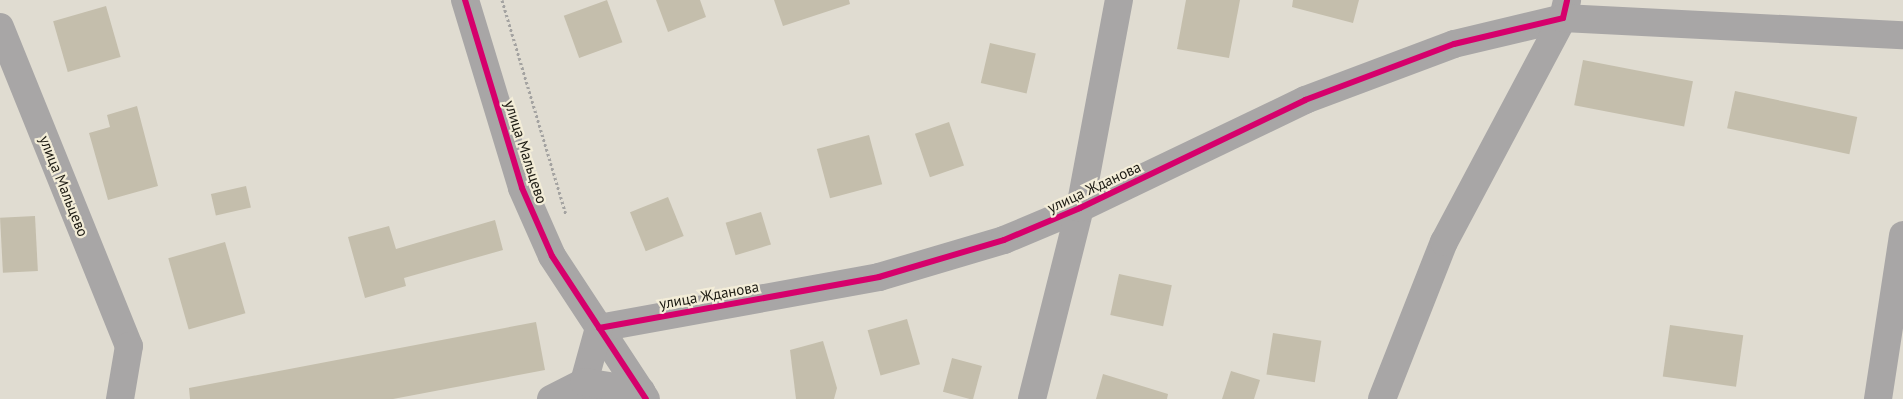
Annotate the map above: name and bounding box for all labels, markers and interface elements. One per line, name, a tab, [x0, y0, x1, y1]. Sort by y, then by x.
street label: улица Мальцево	[501, 98, 551, 206]
street label: улица Мальцево	[36, 133, 92, 239]
street label: улица Жданова	[1044, 158, 1144, 216]
street label: улица Жданова	[658, 277, 760, 313]

